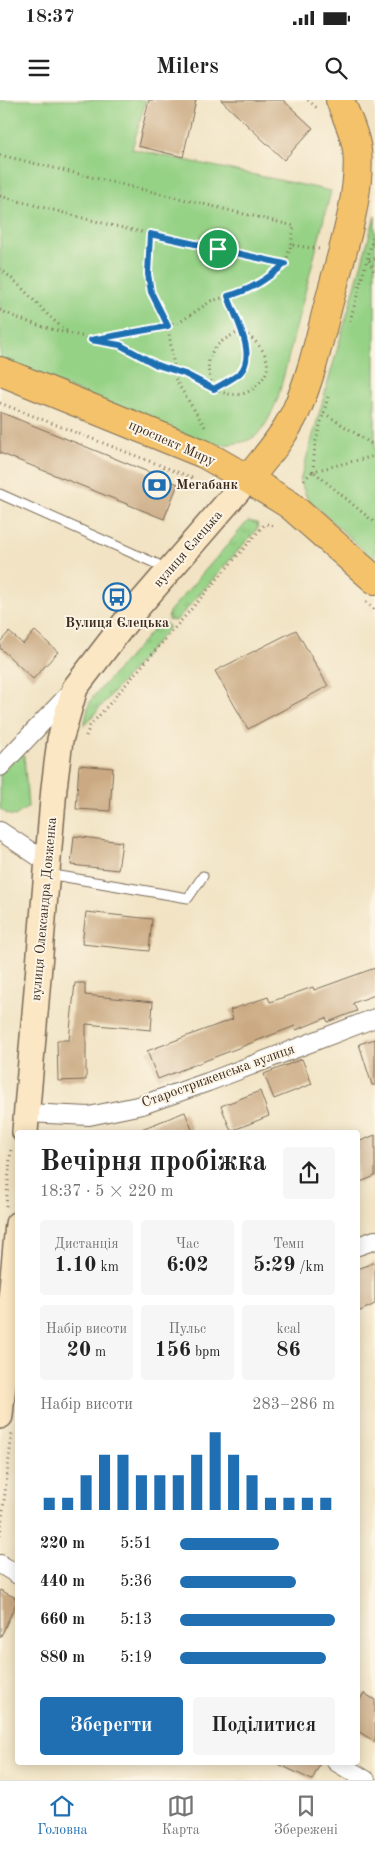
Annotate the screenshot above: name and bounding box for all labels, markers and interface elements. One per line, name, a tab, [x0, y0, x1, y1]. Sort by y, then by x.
text: 18:37	[25, 8, 74, 27]
icon: menu	[25, 54, 53, 82]
icon: search	[322, 54, 350, 82]
text: Milers	[156, 56, 219, 78]
pin	[197, 228, 239, 270]
icon: arrive	[204, 235, 232, 263]
street label: проспект Миру	[127, 418, 218, 469]
bank icon: Мегабанк	[142, 470, 172, 500]
place label: Мегабанк	[176, 478, 239, 492]
street label: вулиця Єлецька	[151, 508, 225, 590]
bus stop icon: Вулиця Єлецька	[102, 582, 132, 612]
place label: Вулиця Єлецька	[65, 616, 169, 630]
street label: вулиця Олександра Довженка	[29, 816, 59, 1001]
street label: Старостриженська вулиця	[140, 1042, 296, 1110]
button: share	[283, 1147, 335, 1199]
text: Вечірня пробіжка	[40, 1149, 267, 1177]
text: 18:37 · 5 × 220 m	[40, 1184, 173, 1200]
text: Дистанція	[55, 1237, 118, 1251]
text: Час	[176, 1237, 199, 1251]
text: Темп	[273, 1237, 304, 1251]
text: 1.10	[54, 1255, 97, 1276]
text: 6:02	[166, 1255, 209, 1276]
text: 5:29	[253, 1255, 295, 1276]
text: km	[97, 1260, 119, 1274]
text: /km	[295, 1260, 324, 1274]
text: Набір висоти	[46, 1322, 127, 1336]
text: Пульс	[169, 1322, 206, 1336]
text: kcal	[276, 1322, 301, 1336]
text: 20	[67, 1340, 91, 1361]
text: 156	[154, 1340, 191, 1361]
text: 86	[276, 1340, 301, 1361]
text: m	[91, 1345, 106, 1359]
text: bpm	[191, 1345, 221, 1359]
text: Набір висоти	[40, 1397, 133, 1413]
text: 283–286 m	[252, 1397, 335, 1413]
text: 220 m	[40, 1536, 85, 1552]
text: 5:51	[120, 1536, 152, 1552]
text: 440 m	[40, 1574, 85, 1590]
text: 5:36	[120, 1574, 152, 1590]
text: 660 m	[40, 1612, 85, 1628]
text: 5:13	[120, 1612, 152, 1628]
text: 880 m	[40, 1650, 85, 1666]
text: 5:19	[120, 1650, 152, 1666]
button: Зберегти	[40, 1697, 183, 1755]
button: Поділитися	[193, 1697, 335, 1755]
tab: Головна	[37, 1792, 88, 1839]
tab: Карта	[162, 1792, 200, 1839]
tab: Збережені	[274, 1792, 338, 1839]

